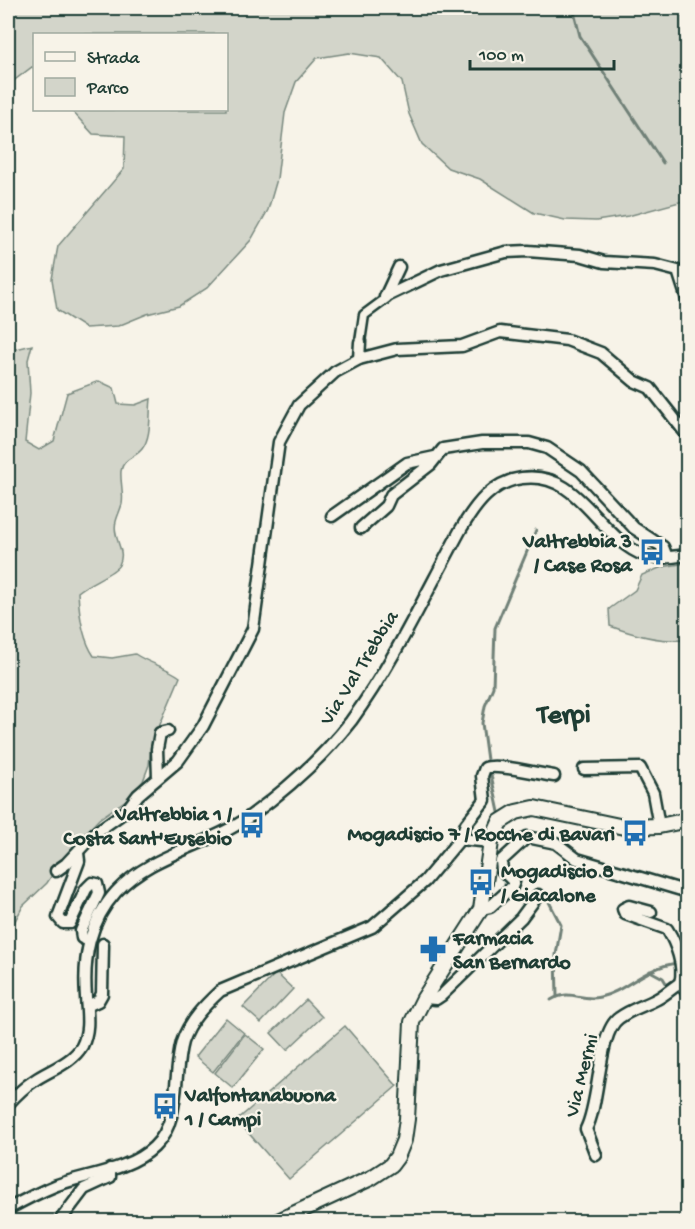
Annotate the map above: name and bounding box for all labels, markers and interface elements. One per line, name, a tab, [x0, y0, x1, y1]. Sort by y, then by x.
legend	[33, 33, 228, 111]
scale bar	[470, 33, 614, 71]
text: 100 m	[478, 46, 524, 67]
text: Strada	[87, 49, 141, 70]
text: Parco	[86, 79, 129, 100]
place label: Valtrebbia 3 / Case Rosa	[522, 531, 633, 580]
bus stop icon: Valtrebbia 3 / Case Rosa	[637, 537, 667, 567]
street label: Via Val Trebbia	[315, 606, 407, 732]
district label: Terpi	[535, 701, 591, 733]
place label: Valtrebbia 1 / Costa Sant'Eusebio	[62, 804, 233, 853]
bus stop icon: Valtrebbia 1 / Costa Sant'Eusebio	[237, 810, 267, 840]
bus stop icon: Mogadiscio 7 / Rocche di Bavari	[620, 818, 650, 848]
place label: Mogadiscio 7 / Rocche di Bavari	[347, 824, 615, 849]
place label: Mogadiscio 8 / Giacalone	[500, 861, 614, 910]
bus stop icon: Mogadiscio 8 / Giacalone	[466, 867, 496, 897]
place label: Farmacia San Bernardo	[452, 928, 571, 977]
pharmacy icon: Farmacia San Bernardo	[418, 934, 448, 964]
street label: Via Mermi	[561, 1032, 606, 1121]
place label: Valfontanabuona 1 / Campi	[184, 1085, 337, 1134]
bus stop icon: Valfontanabuona 1 / Campi	[150, 1091, 180, 1121]

